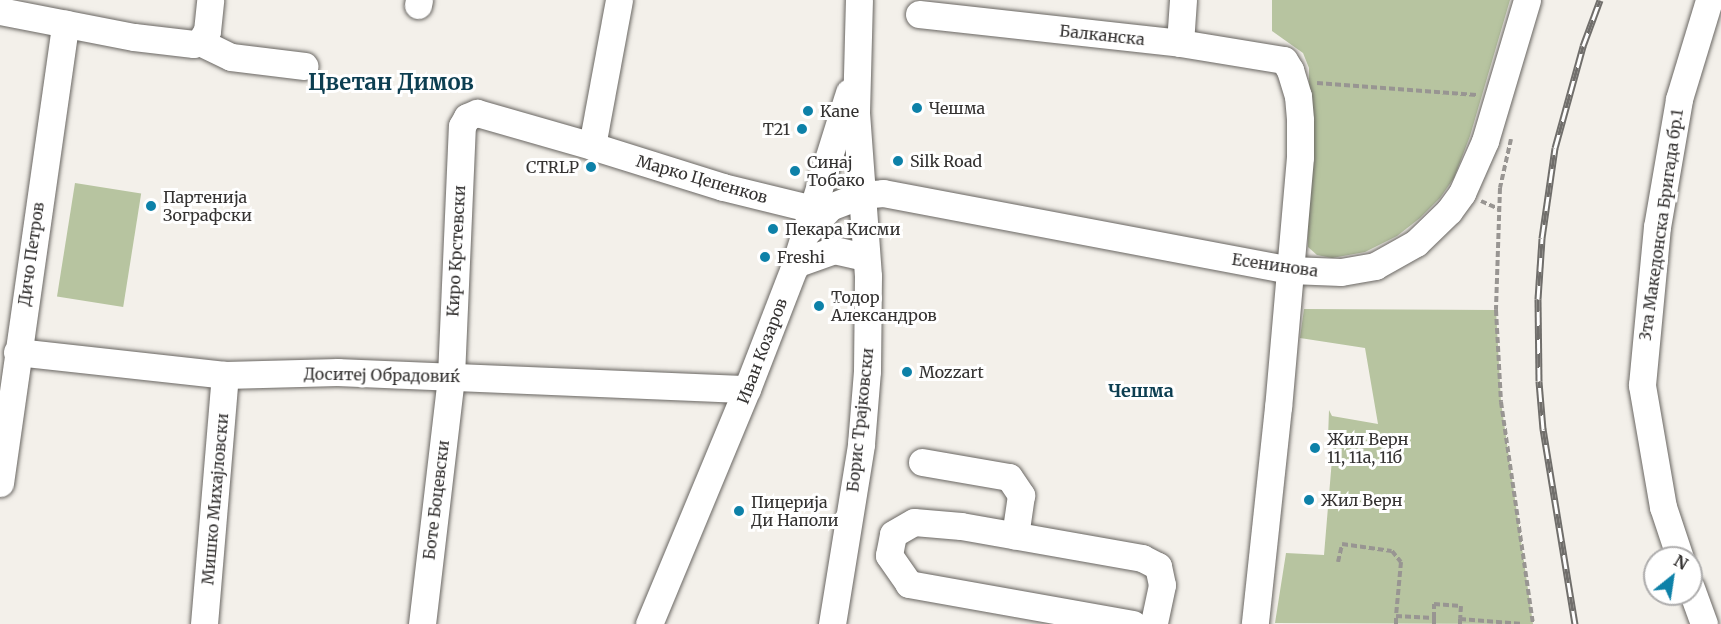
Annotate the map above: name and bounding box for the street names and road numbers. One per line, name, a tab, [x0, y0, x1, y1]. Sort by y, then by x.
street label: Балканска	[1058, 21, 1146, 49]
street label: 3та Македонска Бригада бр.1	[1635, 108, 1687, 342]
street label: Марко Цепенков	[634, 151, 770, 207]
street label: Киро Крстевски	[443, 185, 469, 317]
street label: Дичо Петров	[14, 201, 48, 307]
street label: Есенинова	[1231, 249, 1319, 281]
street label: Иван Козаров	[733, 295, 791, 407]
street label: Борис Трајковски	[843, 347, 877, 493]
street label: Доситеј Обрадовиќ	[304, 364, 460, 386]
street label: Мишко Михајловски	[198, 412, 232, 586]
street label: Боте Боцевски	[419, 439, 453, 561]

